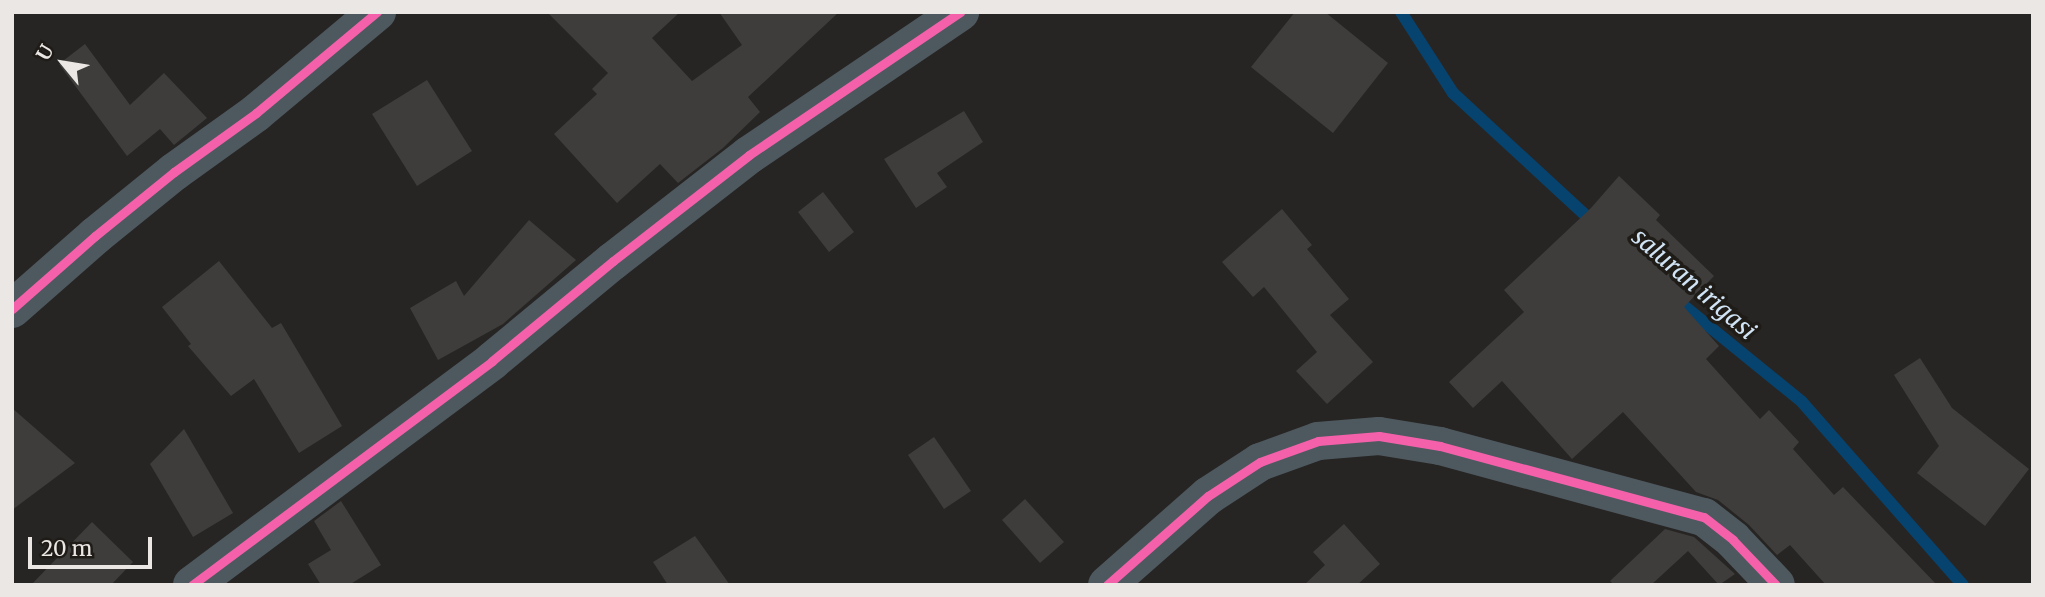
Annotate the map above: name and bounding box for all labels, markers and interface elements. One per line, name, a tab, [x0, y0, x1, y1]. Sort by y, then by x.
north arrow	[28, 28, 98, 98]
text: U	[31, 40, 59, 65]
water label: saluran irigasi	[1626, 222, 1762, 346]
scale bar	[32, 524, 156, 568]
text: 20 m	[41, 535, 92, 562]

